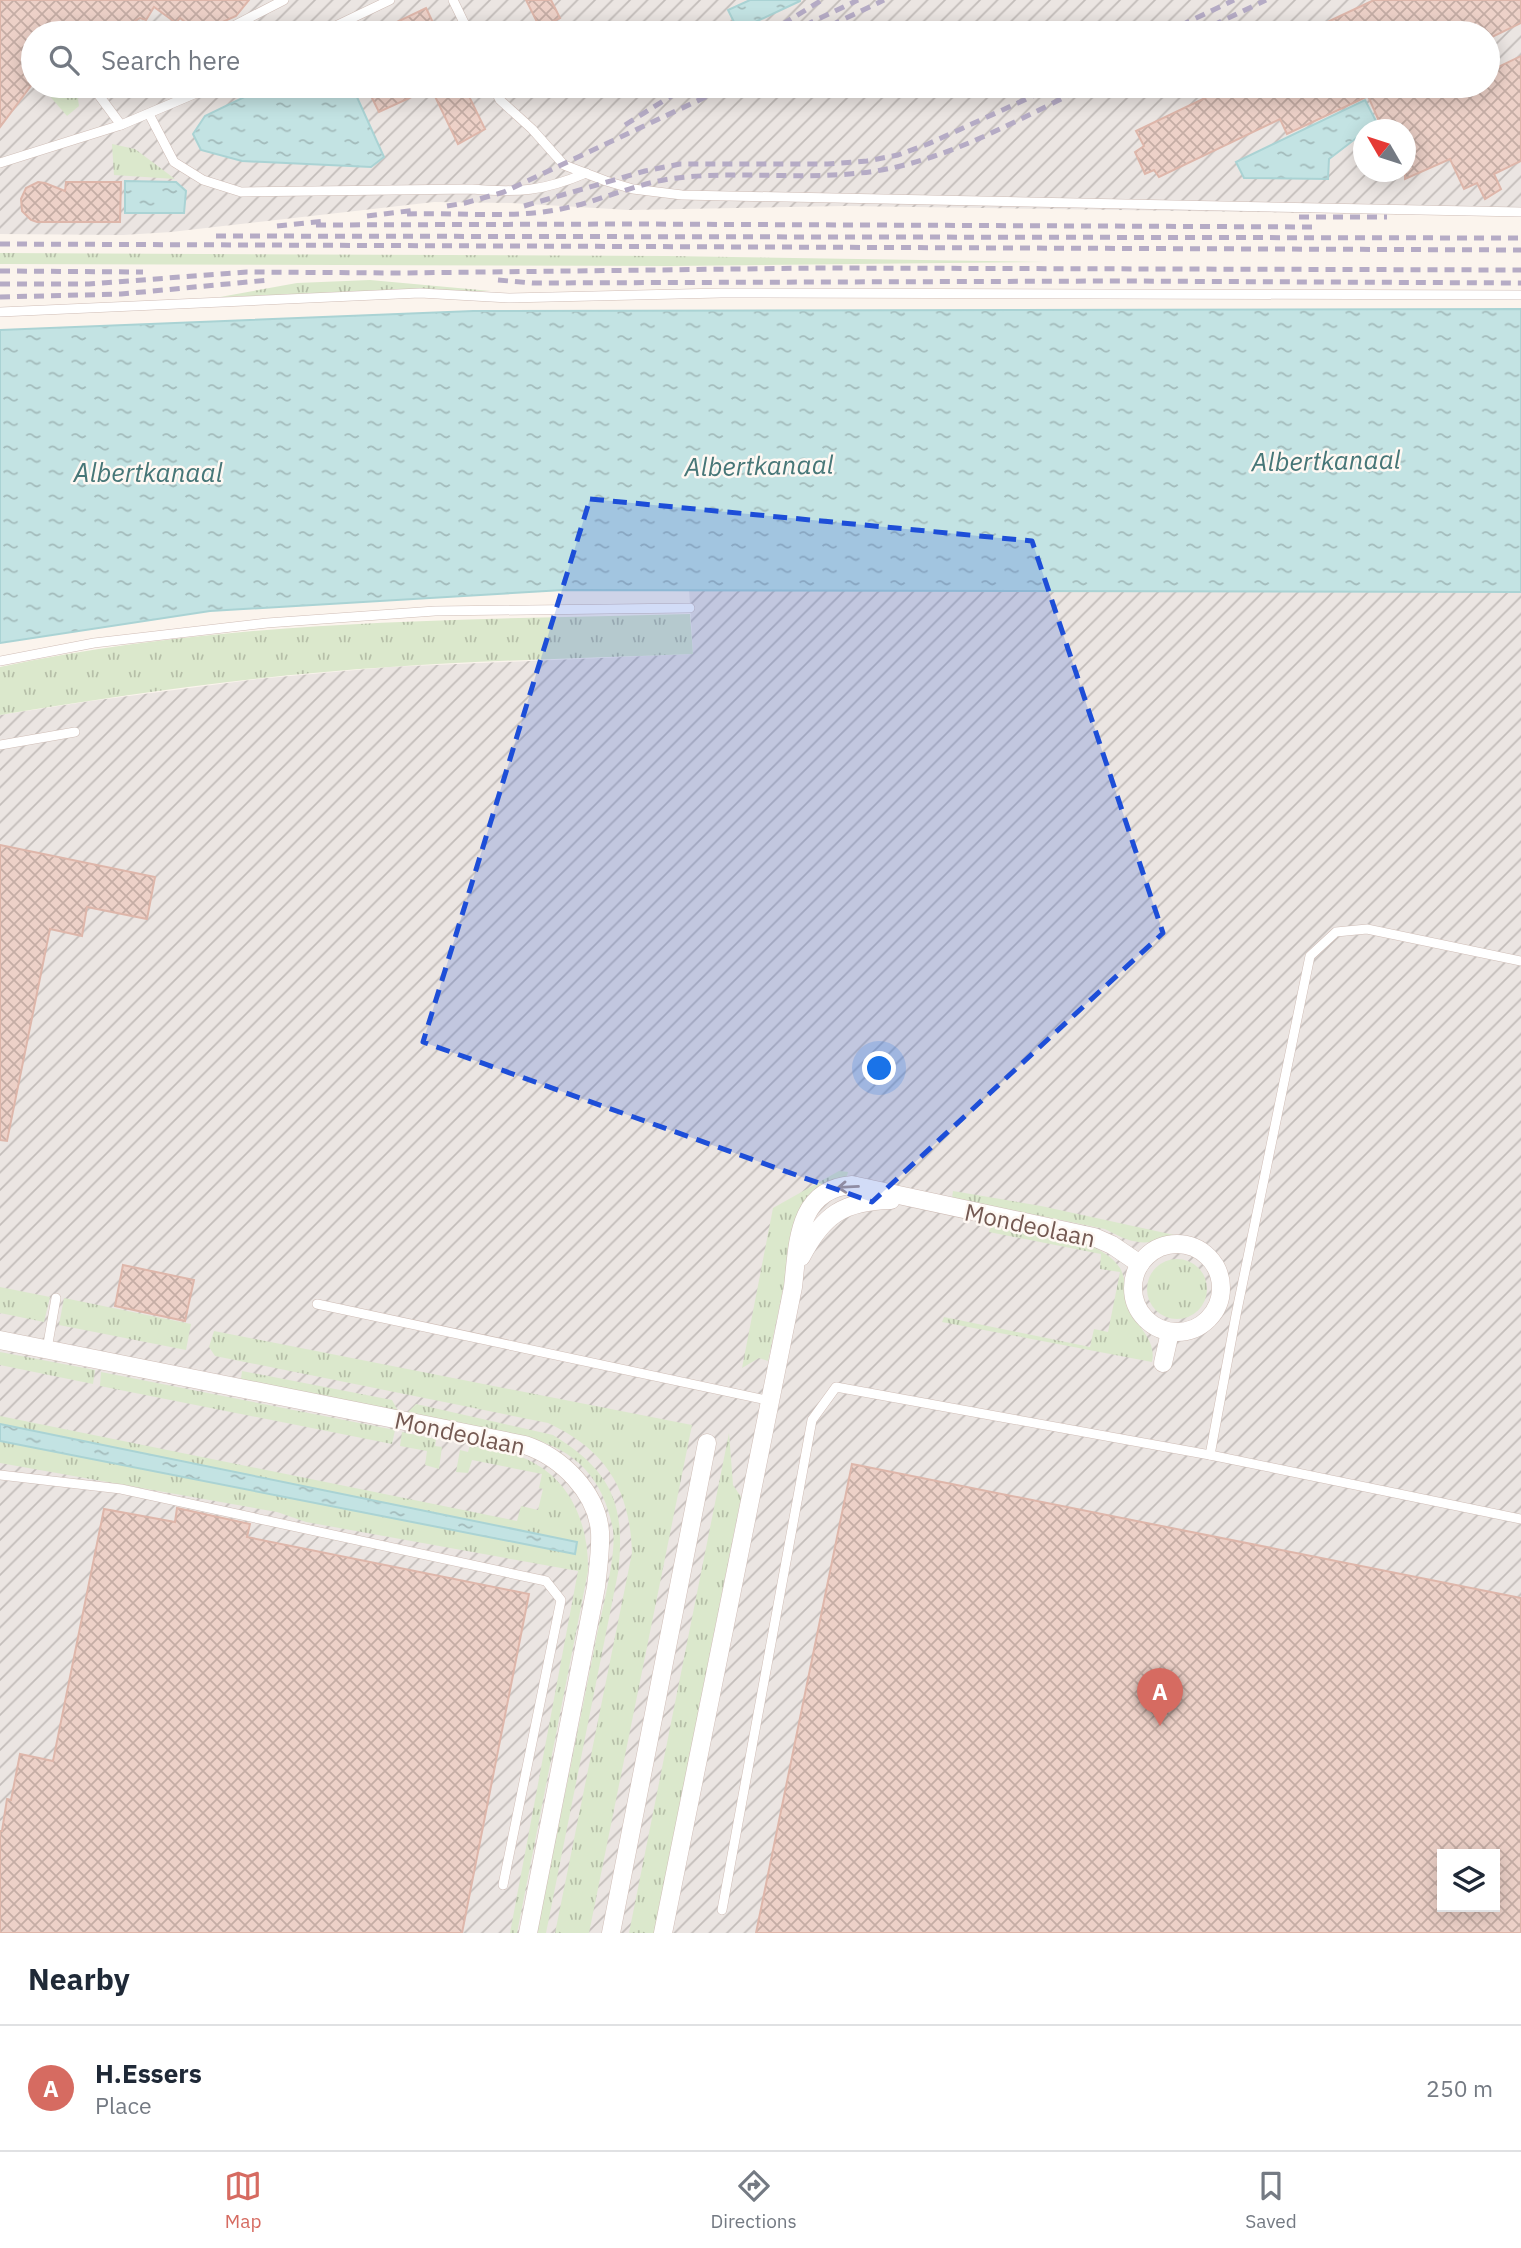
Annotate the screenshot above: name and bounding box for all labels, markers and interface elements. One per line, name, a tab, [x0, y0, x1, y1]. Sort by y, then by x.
search box	[21, 21, 1500, 98]
icon: search	[45, 41, 83, 79]
text: Search here	[101, 43, 240, 77]
north arrow	[1353, 119, 1416, 182]
water label: Albertkanaal	[1250, 442, 1401, 478]
water label: Albertkanaal	[683, 447, 834, 483]
water label: Albertkanaal	[72, 455, 223, 489]
your location	[862, 1051, 896, 1085]
one-way arrow	[837, 1181, 860, 1194]
street label: Mondeolaan	[962, 1196, 1098, 1254]
street label: Mondeolaan	[392, 1404, 528, 1462]
pin: A	[1137, 1668, 1183, 1726]
map controls	[1437, 1849, 1500, 1912]
button: layers	[1437, 1849, 1500, 1912]
text: Nearby	[28, 1959, 130, 1998]
text: H.Essers	[95, 2056, 202, 2090]
text: A	[43, 2073, 59, 2103]
text: 250 m	[1426, 2073, 1493, 2103]
text: Place	[95, 2090, 152, 2120]
tab: Map	[224, 2167, 262, 2233]
tab: Directions	[710, 2167, 797, 2233]
tab: Saved	[1245, 2167, 1297, 2233]

